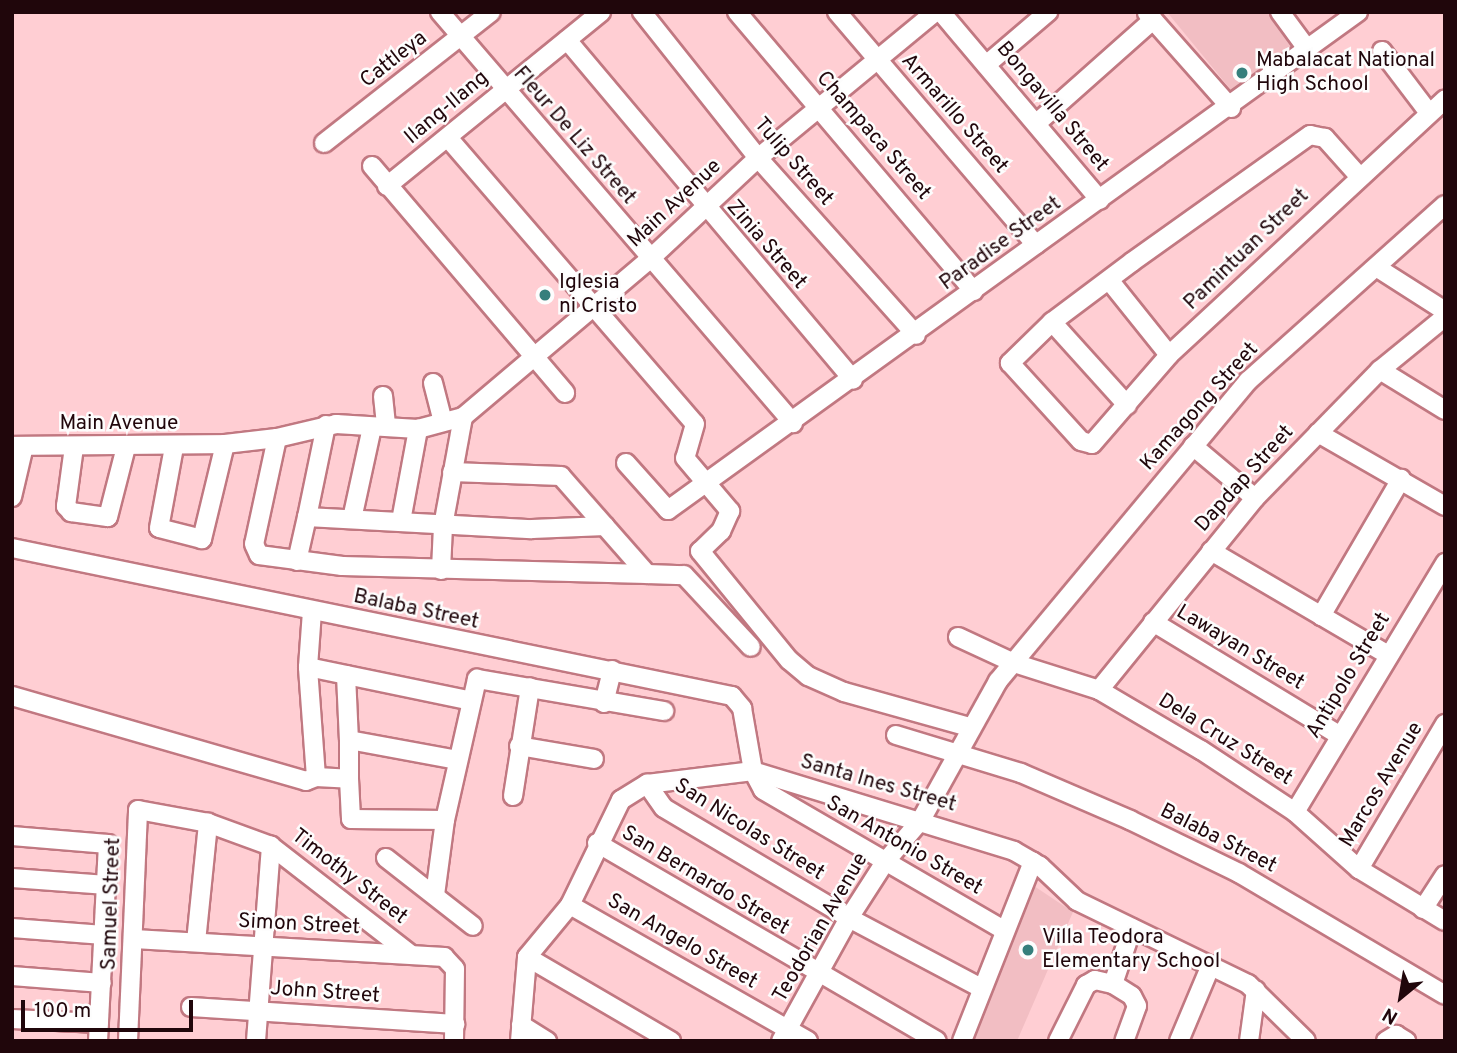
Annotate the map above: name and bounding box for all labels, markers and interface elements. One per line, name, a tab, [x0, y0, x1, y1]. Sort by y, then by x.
street label: Cattleya	[356, 26, 432, 94]
street label: Bongavilla Street	[990, 37, 1114, 177]
place label: Mabalacat National High School	[1256, 48, 1435, 98]
street label: Armarillo Street	[895, 49, 1013, 179]
street label: Fleur De Liz Street	[507, 62, 641, 210]
marker: Mabalacat National High School	[1234, 65, 1250, 81]
street label: Ilang-Ilang	[400, 66, 494, 150]
street label: Champaca Street	[810, 66, 936, 206]
street label: Tulip Street	[748, 113, 838, 211]
street label: Main Avenue	[623, 154, 727, 254]
street label: Pamintuan Street	[1179, 184, 1315, 316]
street label: Paradise Street	[935, 191, 1067, 297]
street label: Zinia Street	[720, 195, 812, 295]
place label: Iglesia ni Cristo	[559, 270, 637, 320]
marker: Iglesia ni Cristo	[537, 287, 553, 303]
street label: Kamagong Street	[1136, 338, 1264, 476]
street label: Main Avenue	[59, 411, 179, 437]
street label: Dapdap Street	[1190, 420, 1300, 538]
street label: Balaba Street	[351, 584, 481, 636]
street label: Lawayan Street	[1171, 600, 1309, 696]
street label: Antipolo Street	[1302, 608, 1396, 744]
street label: Dela Cruz Street	[1153, 689, 1297, 791]
street label: Marcos Avenue	[1335, 717, 1429, 853]
street label: Santa Ines Street	[797, 750, 959, 818]
street label: San Nicolas Street	[669, 774, 829, 886]
street label: San Antonio Street	[821, 791, 987, 901]
street label: Balaba Street	[1156, 799, 1280, 879]
street label: San Bernardo Street	[617, 821, 793, 941]
street label: Timothy Street	[286, 824, 412, 930]
street label: Samuel Street	[97, 837, 127, 971]
street label: Teodorian Avenue	[768, 848, 874, 1008]
street label: San Angelo Street	[602, 889, 762, 995]
street label: Simon Street	[237, 909, 361, 941]
place label: Villa Teodora Elementary School	[1042, 925, 1220, 975]
marker: Villa Teodora Elementary School	[1020, 942, 1036, 958]
north arrow	[1366, 962, 1436, 1032]
street label: John Street	[269, 977, 381, 1009]
scale bar	[24, 986, 196, 1030]
text: 100 m	[34, 998, 91, 1025]
text: N	[1379, 1001, 1402, 1029]

